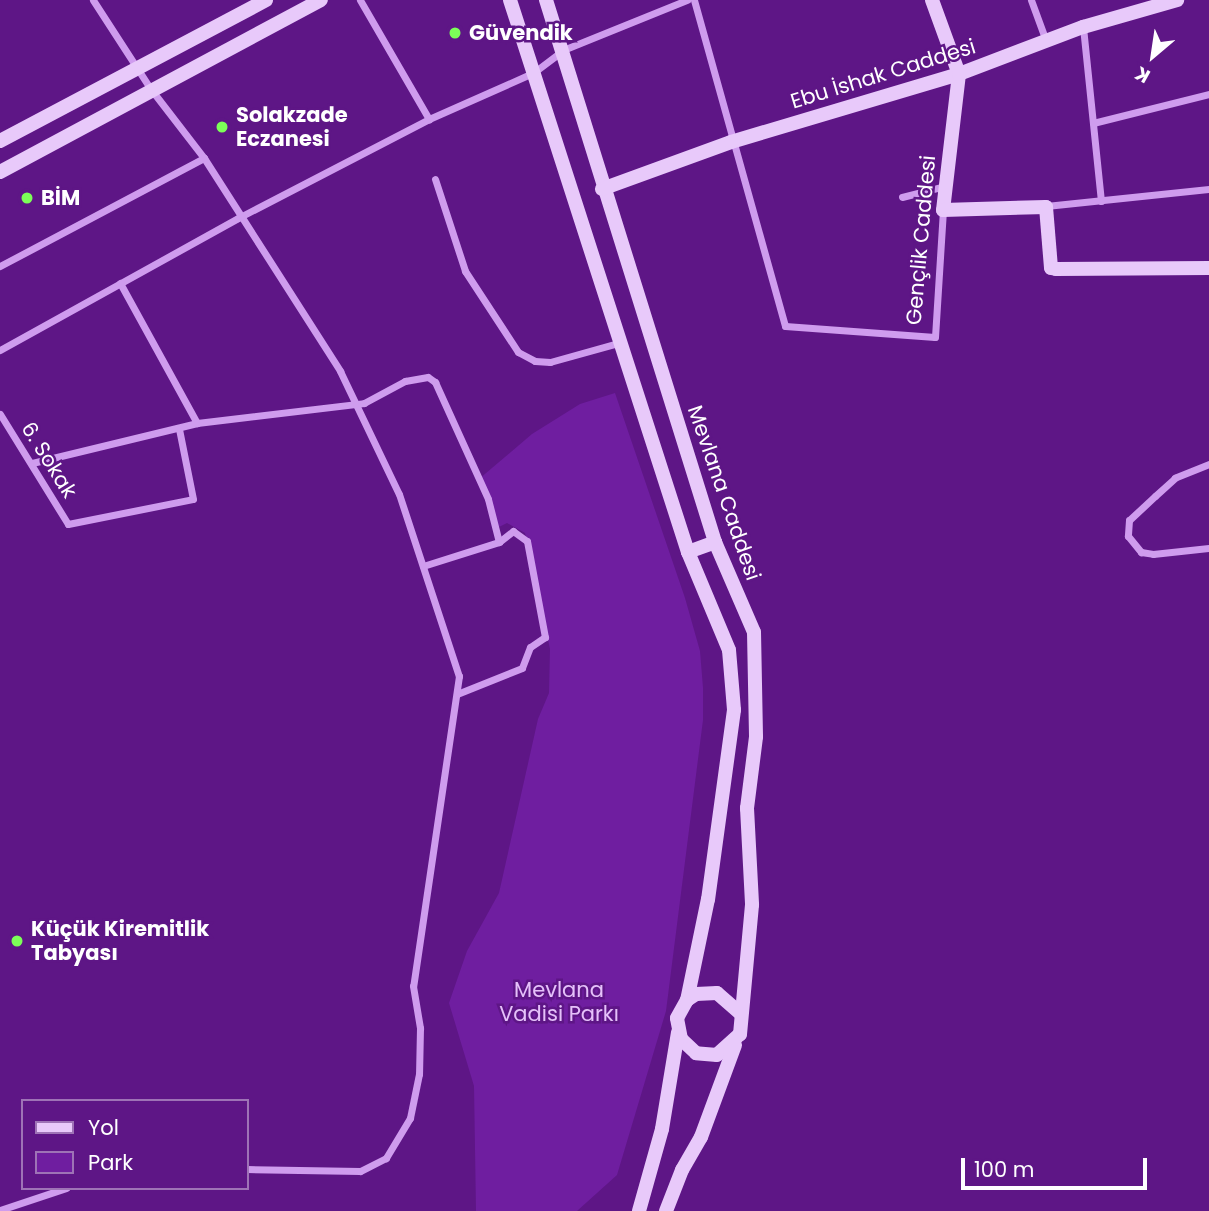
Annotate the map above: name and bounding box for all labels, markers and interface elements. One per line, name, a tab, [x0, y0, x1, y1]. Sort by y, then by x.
place label: Güvendik	[469, 20, 573, 46]
north arrow	[1118, 21, 1188, 91]
marker: Güvendik	[447, 25, 463, 41]
street label: Ebu İshak Caddesi	[787, 34, 979, 114]
text: K	[1130, 60, 1155, 90]
place label: Solakzade Eczanesi	[236, 102, 348, 152]
marker: Solakzade Eczanesi	[214, 119, 230, 135]
street label: Gençlik Caddesi	[901, 154, 941, 326]
place label: BİM	[41, 185, 80, 211]
marker: BİM	[19, 190, 35, 206]
street label: Mevlana Caddesi	[682, 402, 766, 584]
street label: 6. Sokak	[16, 417, 82, 503]
place label: Küçük Kiremitlik Tabyası	[31, 916, 209, 966]
marker: Küçük Kiremitlik Tabyası	[9, 933, 25, 949]
park label: Mevlana Vadisi Parkı	[499, 977, 619, 1027]
legend	[21, 1099, 248, 1190]
text: Yol	[88, 1113, 119, 1142]
scale bar	[964, 1144, 1150, 1188]
text: Park	[88, 1148, 133, 1177]
text: 100 m	[974, 1155, 1034, 1184]

